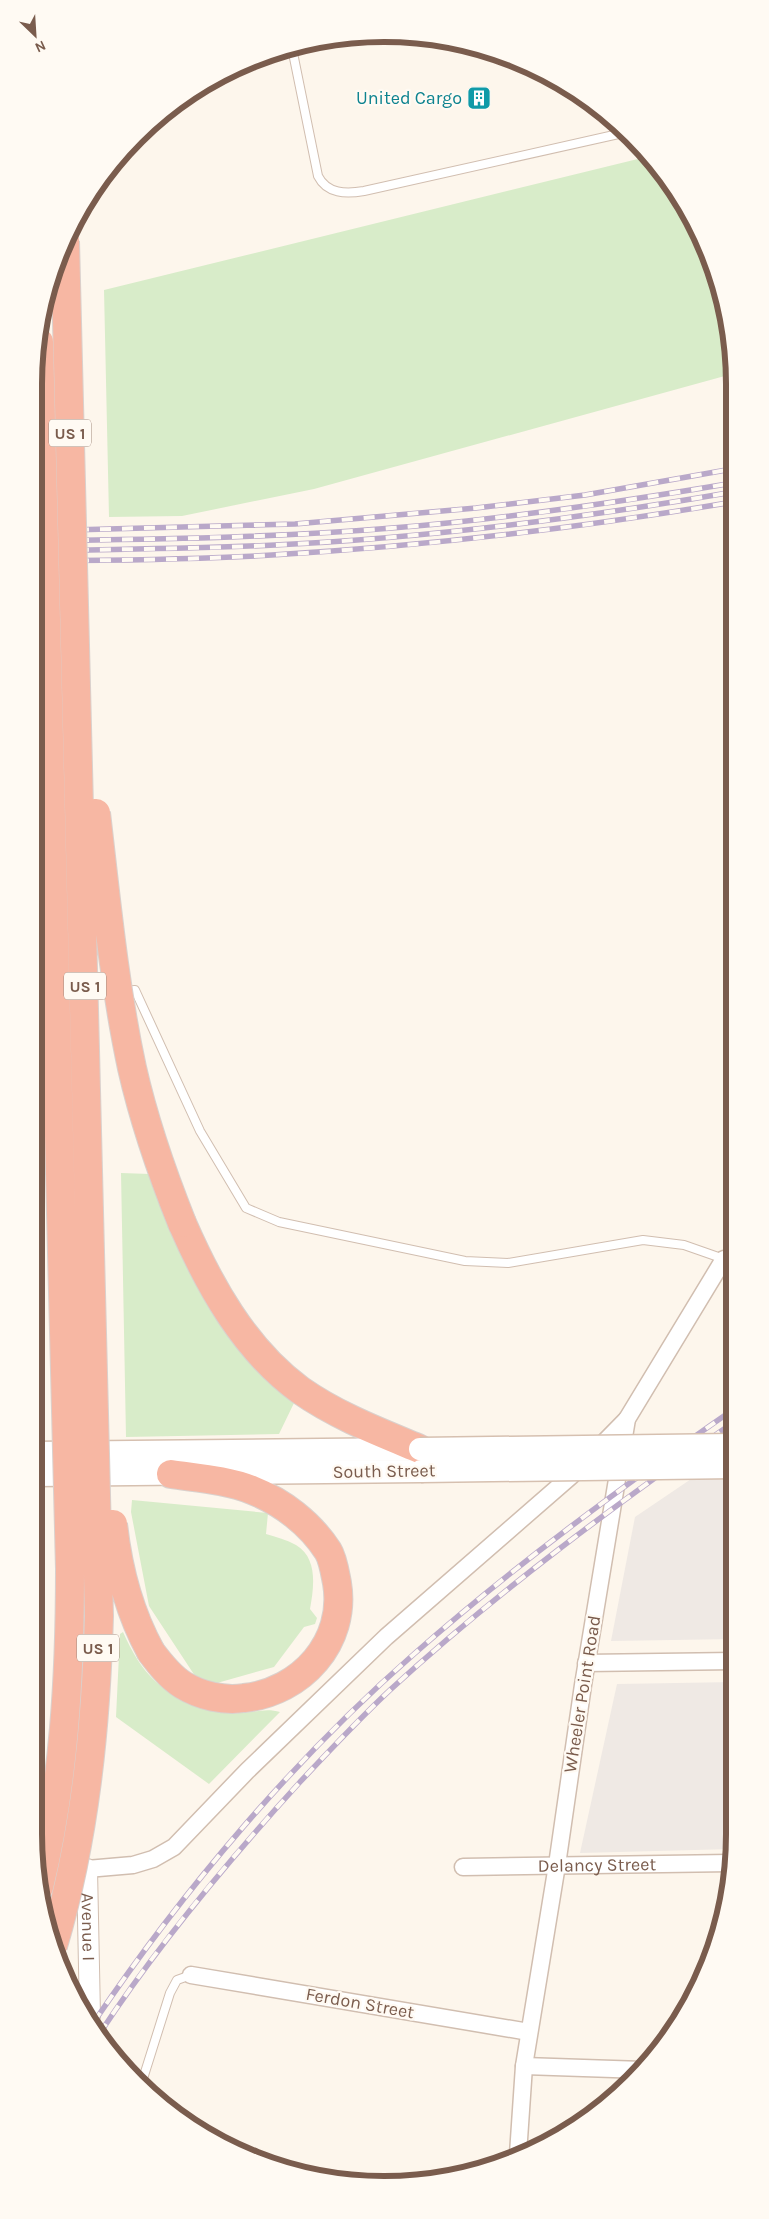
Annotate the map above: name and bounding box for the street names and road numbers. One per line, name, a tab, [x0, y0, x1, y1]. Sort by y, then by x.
road number: US 1	[49, 419, 91, 446]
road number: US 1	[64, 972, 106, 999]
street label: South Street	[332, 1459, 436, 1483]
street label: Wheeler Point Road	[559, 1614, 605, 1774]
road number: US 1	[77, 1635, 119, 1662]
street label: Delancy Street	[538, 1853, 657, 1877]
street label: Avenue I	[76, 1892, 100, 1962]
street label: Ferdon Street	[304, 1983, 416, 2023]

